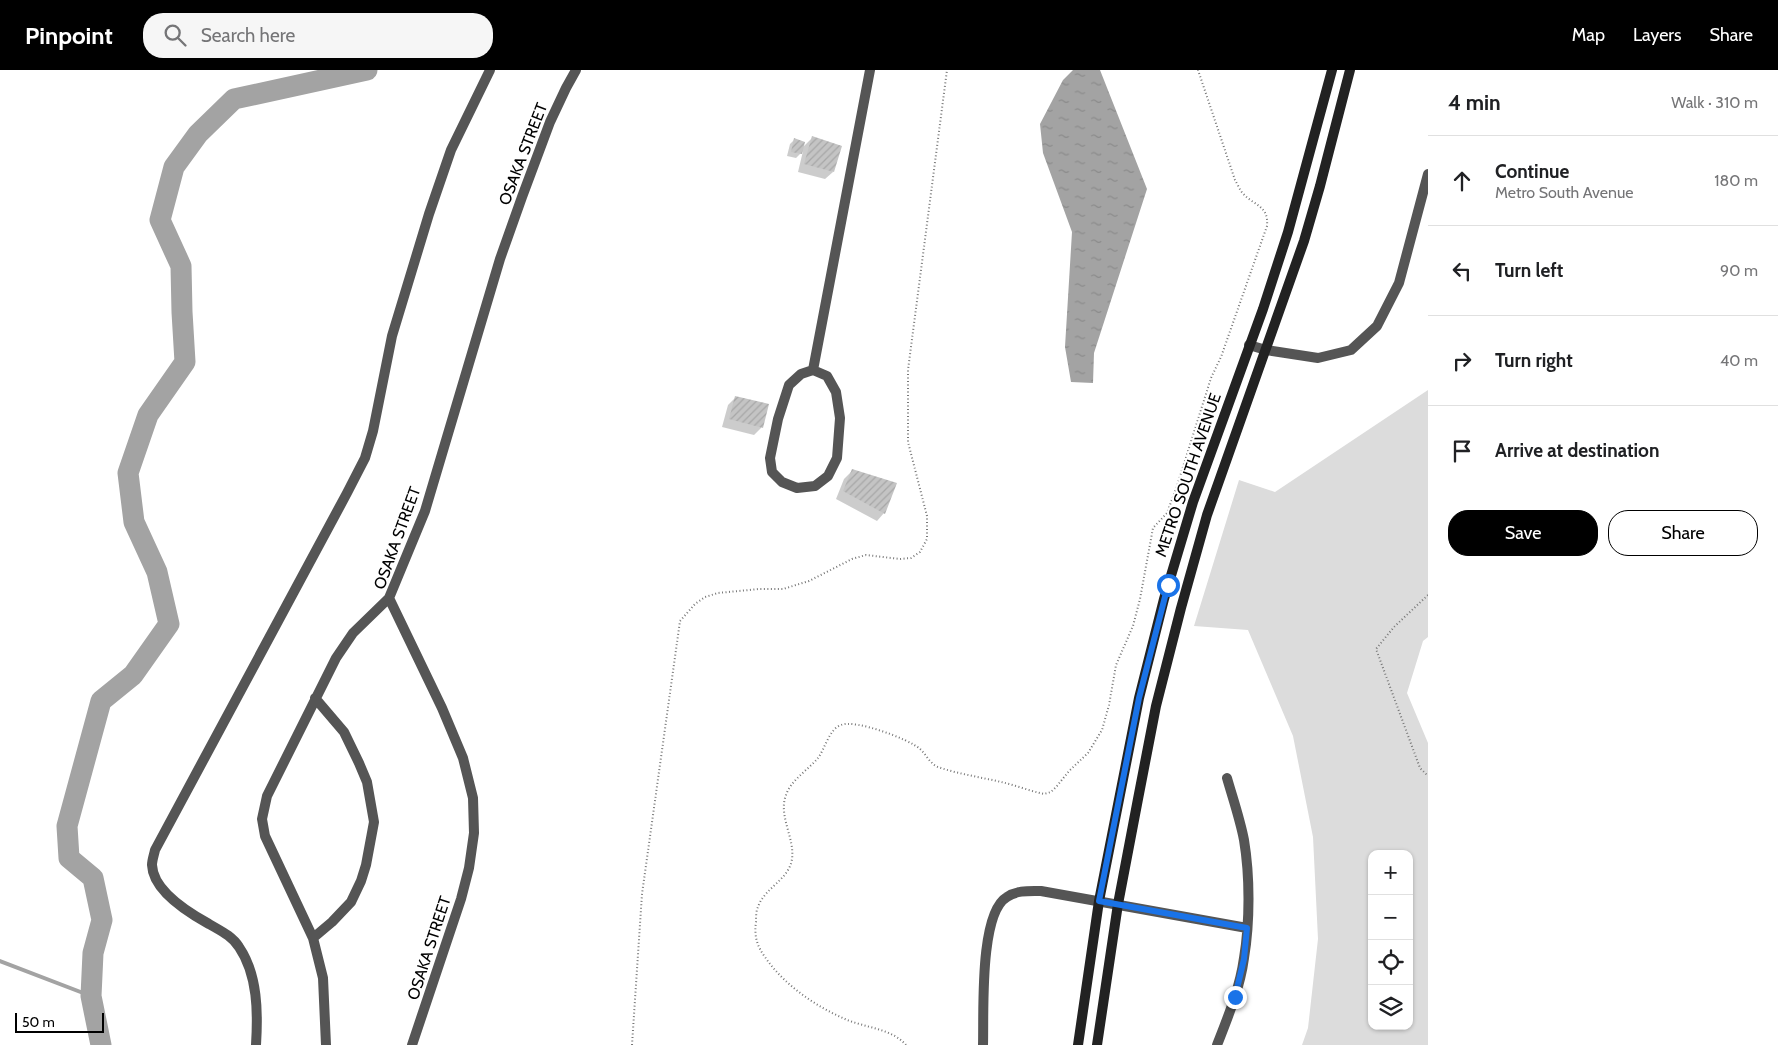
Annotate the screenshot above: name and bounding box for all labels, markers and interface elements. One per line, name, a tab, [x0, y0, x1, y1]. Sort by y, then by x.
search box	[143, 13, 493, 58]
text: Pinpoint	[25, 21, 113, 50]
icon: search	[161, 21, 189, 49]
text: Search here	[201, 24, 295, 47]
text: Map	[1572, 24, 1605, 46]
text: Layers	[1633, 24, 1682, 46]
text: Share	[1710, 24, 1753, 46]
text: 4 min	[1448, 90, 1501, 115]
text: Walk · 310 m	[1671, 93, 1758, 112]
street label: OSAKA STREET	[495, 100, 551, 208]
text: Continue	[1495, 160, 1569, 183]
icon: ahead	[1448, 167, 1476, 195]
text: 180 m	[1714, 171, 1758, 190]
text: Metro South Avenue	[1495, 183, 1634, 202]
icon: left	[1448, 257, 1476, 285]
text: Turn left	[1495, 259, 1563, 282]
text: 90 m	[1720, 261, 1758, 280]
icon: right	[1448, 347, 1476, 375]
text: Turn right	[1495, 349, 1573, 372]
text: 40 m	[1720, 351, 1758, 370]
street label: METRO SOUTH AVENUE	[1151, 390, 1225, 559]
icon: arrive	[1448, 437, 1476, 465]
text: Arrive at destination	[1495, 439, 1659, 462]
street label: OSAKA STREET	[370, 484, 425, 592]
button: Save	[1448, 510, 1598, 556]
button: Share	[1608, 510, 1758, 556]
route start	[1157, 574, 1180, 597]
map controls	[1368, 850, 1413, 1030]
button: +	[1368, 850, 1413, 895]
street label: OSAKA STREET	[403, 893, 455, 1002]
button: −	[1368, 895, 1413, 940]
button: locate	[1368, 940, 1413, 985]
button: layers	[1368, 985, 1413, 1030]
route end	[1224, 986, 1247, 1009]
scale bar	[15, 1010, 104, 1033]
text: 50 m	[22, 1013, 55, 1031]

